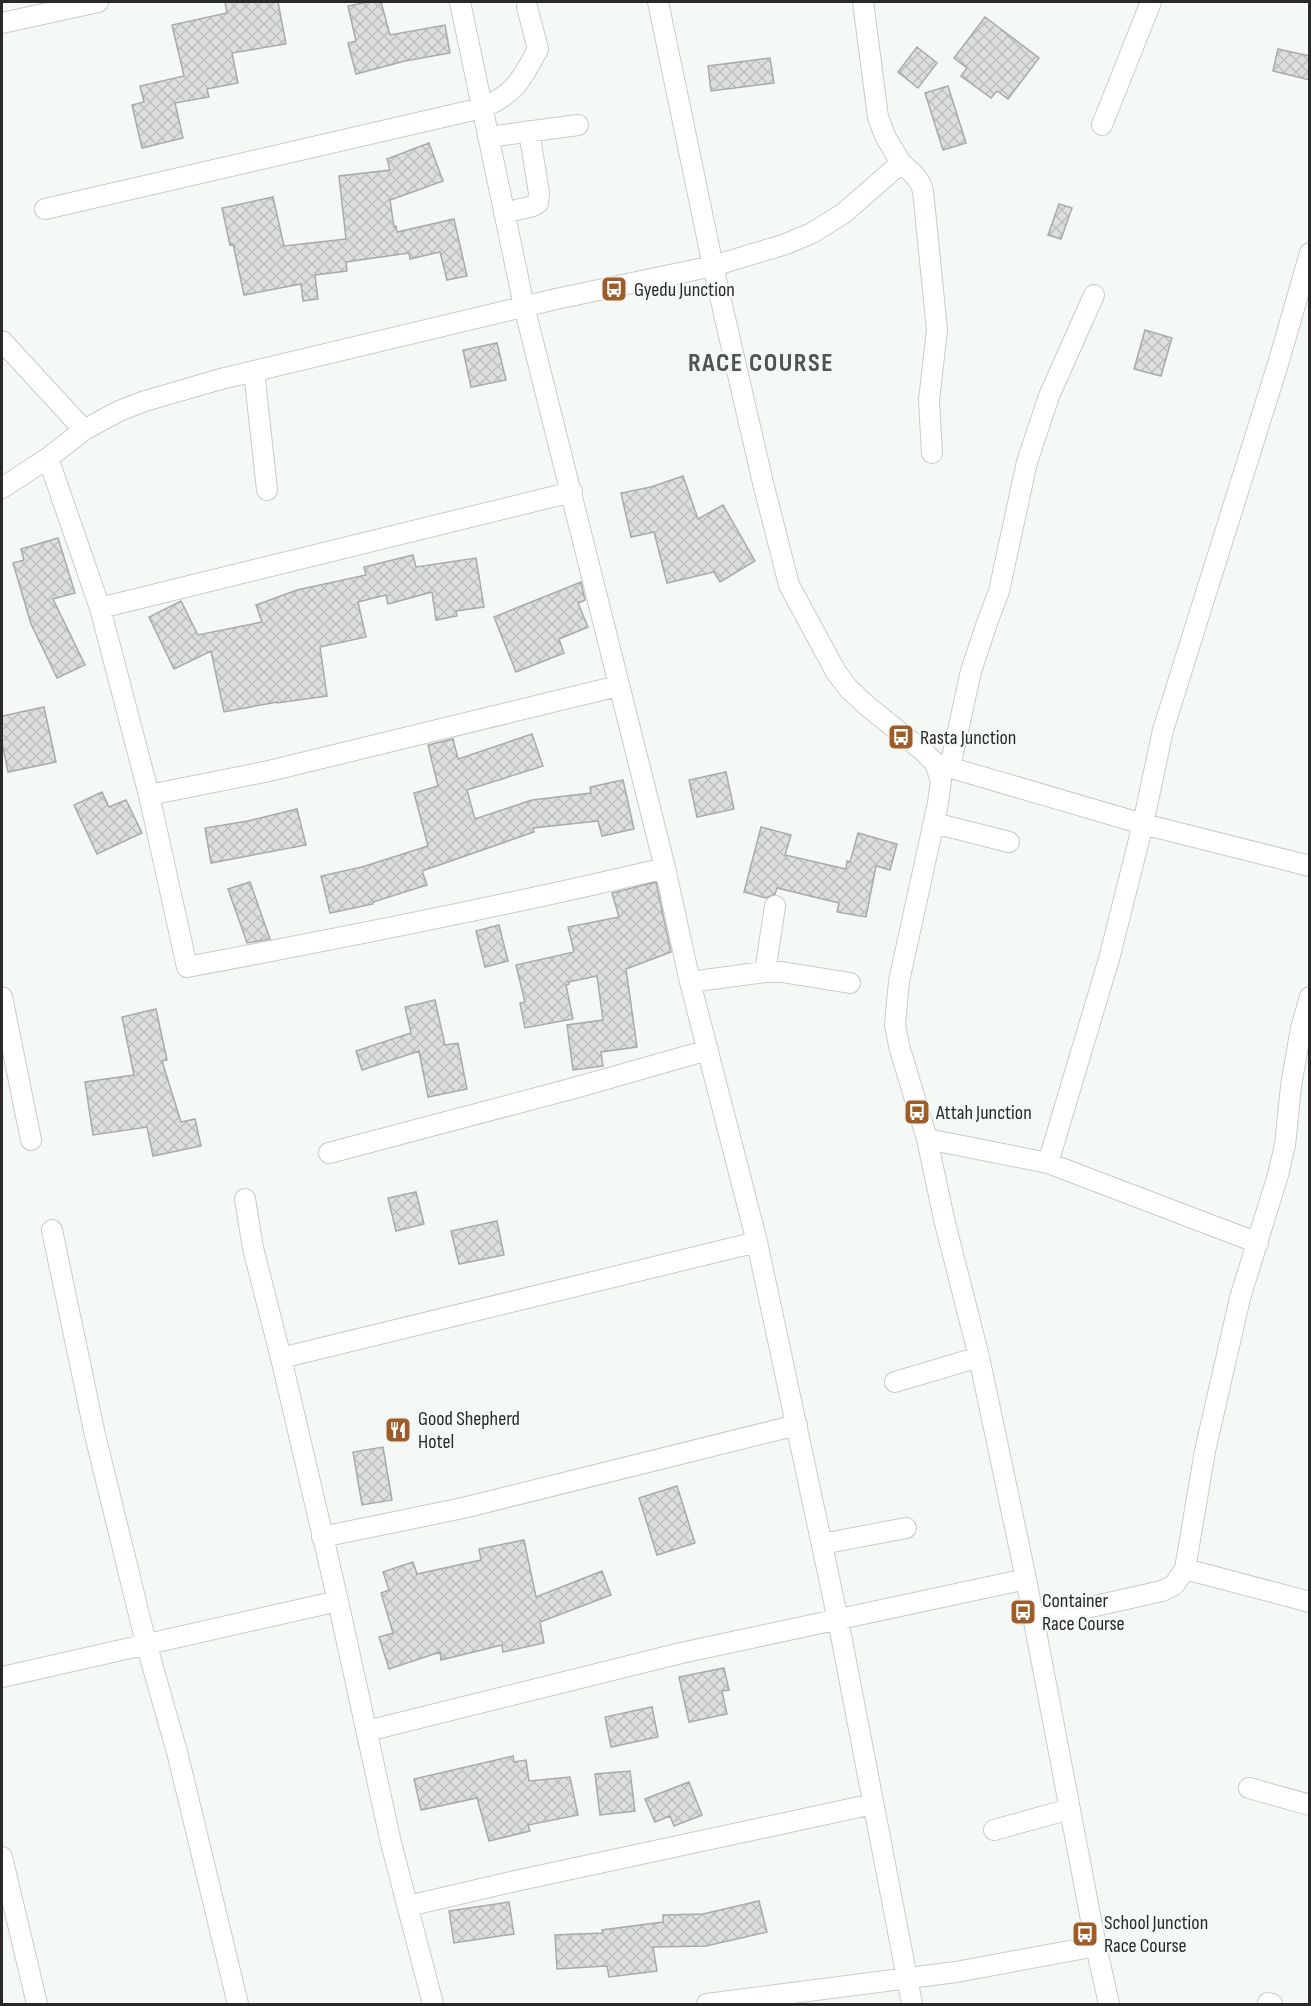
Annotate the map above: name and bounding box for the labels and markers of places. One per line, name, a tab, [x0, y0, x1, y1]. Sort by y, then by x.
bus stop icon: Gyedu Junction	[599, 274, 629, 304]
place label: Gyedu Junction	[634, 278, 735, 302]
bus stop icon: Rasta Junction	[886, 722, 916, 752]
place label: Rasta Junction	[920, 726, 1016, 750]
bus stop icon: Attah Junction	[902, 1097, 932, 1127]
place label: Attah Junction	[935, 1101, 1032, 1125]
place label: Good Shepherd Hotel	[418, 1407, 520, 1454]
restaurant icon: Good Shepherd Hotel	[383, 1415, 413, 1445]
place label: Container Race Course	[1042, 1589, 1125, 1636]
bus stop icon: Container Race Course	[1008, 1597, 1038, 1627]
place label: School Junction Race Course	[1104, 1911, 1208, 1958]
bus stop icon: School Junction Race Course	[1070, 1919, 1100, 1949]

